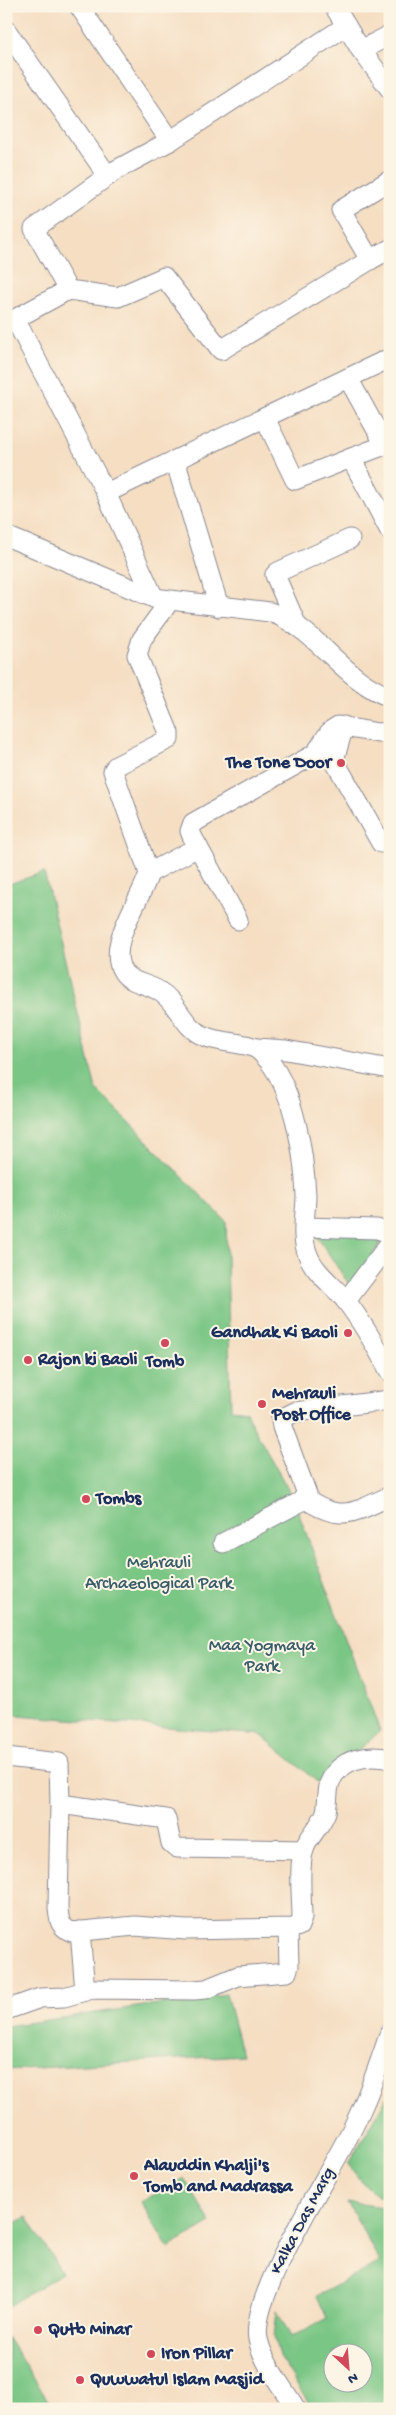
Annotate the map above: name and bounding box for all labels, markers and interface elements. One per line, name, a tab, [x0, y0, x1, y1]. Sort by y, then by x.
place label: The Tone Door	[224, 753, 334, 774]
marker: The Tone Door	[335, 757, 347, 769]
place label: Gandhak Ki Baoli	[211, 1323, 338, 1344]
marker: Gandhak Ki Baoli	[342, 1327, 354, 1339]
marker: Tomb	[159, 1337, 171, 1349]
place label: Rajon ki Baoli	[37, 1350, 138, 1371]
place label: Tomb	[144, 1352, 185, 1373]
marker: Rajon ki Baoli	[22, 1354, 34, 1366]
place label: Mehrauli Post Office	[271, 1384, 351, 1426]
marker: Mehrauli Post Office	[256, 1398, 268, 1410]
place label: Tombs	[94, 1489, 143, 1510]
marker: Tombs	[80, 1493, 92, 1505]
park label: Mehrauli Archaeological Park	[85, 1553, 235, 1595]
park label: Maa Yogmaya Park	[209, 1636, 316, 1678]
place label: Alauddin Khalji's Tomb and Madrassa	[142, 2156, 294, 2198]
street label: Kalka Das Marg	[266, 2164, 340, 2278]
marker: Alauddin Khalji's Tomb and Madrassa	[128, 2170, 140, 2182]
place label: Qutb Minar	[48, 2320, 134, 2341]
marker: Qutb Minar	[32, 2324, 44, 2336]
north arrow	[324, 2342, 374, 2392]
place label: Iron Pillar	[161, 2344, 235, 2365]
marker: Iron Pillar	[145, 2348, 157, 2360]
text: N	[345, 2368, 360, 2387]
place label: Quwwatul Islam Masjid	[90, 2370, 266, 2391]
marker: Quwwatul Islam Masjid	[74, 2374, 86, 2386]

